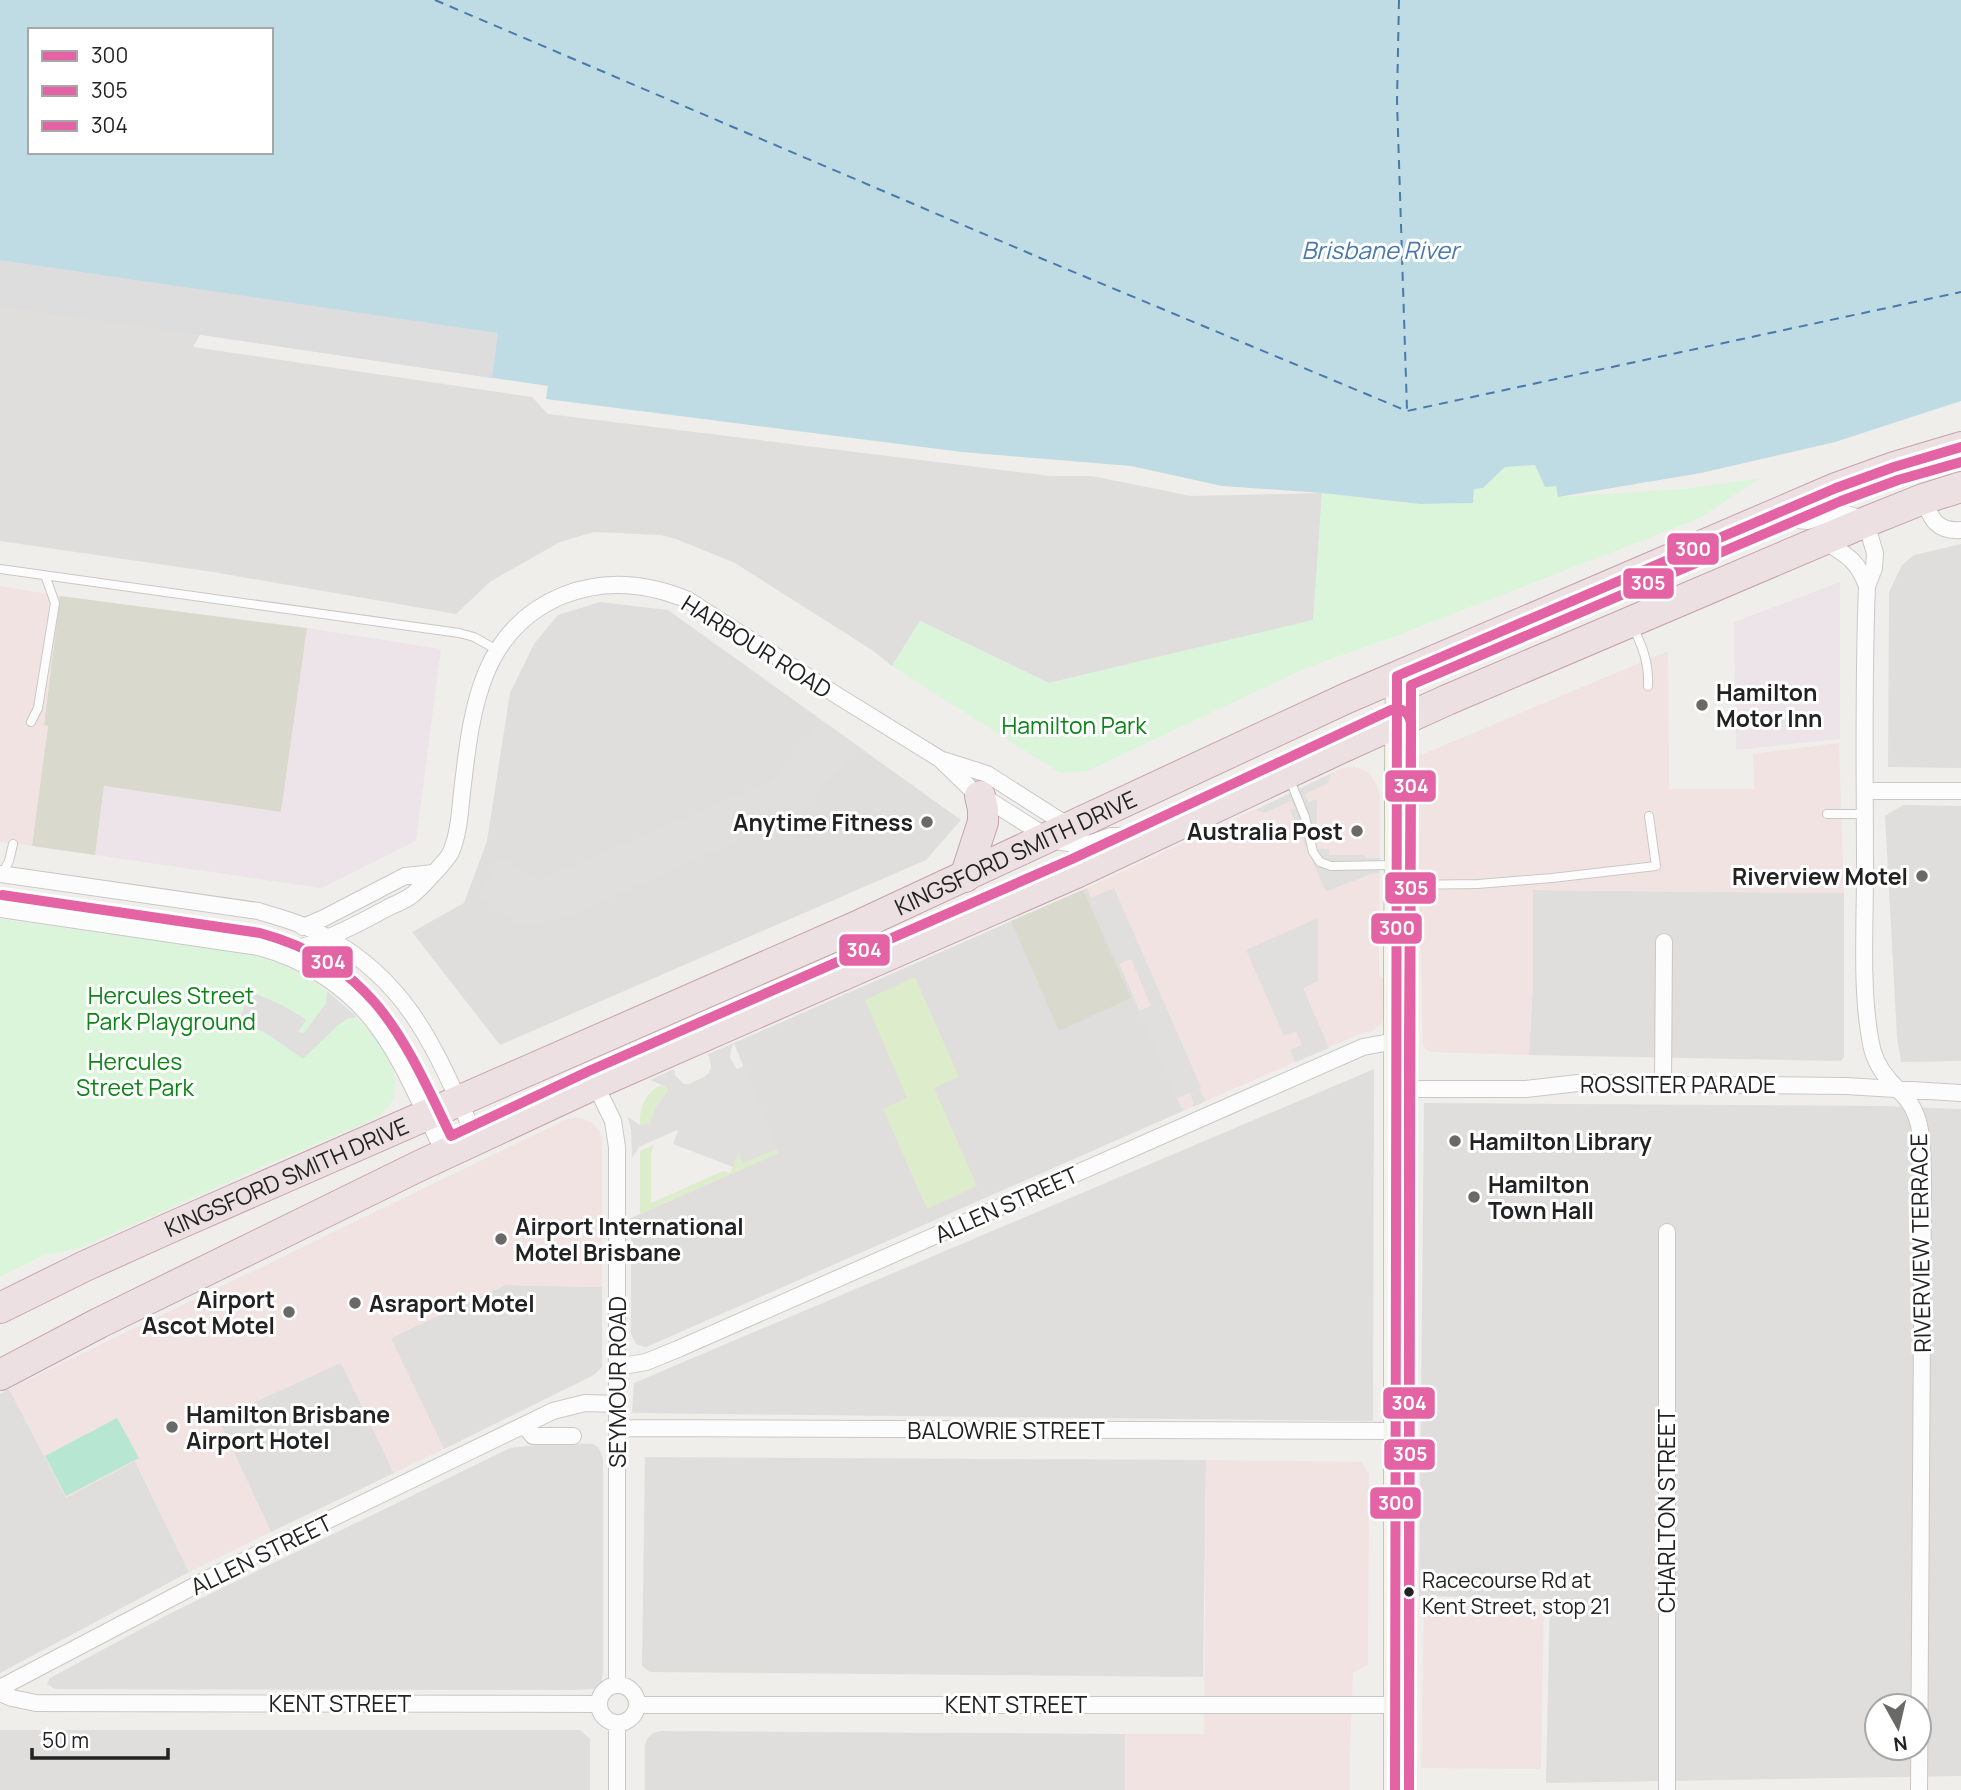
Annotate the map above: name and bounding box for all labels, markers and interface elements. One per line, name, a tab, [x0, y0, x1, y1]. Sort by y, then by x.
legend	[28, 28, 273, 154]
text: 300	[91, 41, 128, 69]
text: 305	[91, 76, 128, 104]
text: 304	[91, 111, 128, 139]
water label: Brisbane River	[1301, 233, 1462, 266]
line badge: 300	[1666, 532, 1720, 566]
text: 300	[1675, 536, 1711, 562]
line badge: 305	[1622, 567, 1675, 600]
text: 305	[1631, 570, 1665, 596]
street label: HARBOUR ROAD	[676, 587, 838, 705]
place label: Hamilton Motor Inn	[1716, 676, 1822, 734]
marker: Hamilton Motor Inn	[1694, 697, 1710, 713]
park label: Hamilton Park	[1001, 709, 1147, 741]
line badge: 304	[1384, 769, 1437, 803]
text: 304	[1393, 773, 1429, 799]
street label: KINGSFORD SMITH DRIVE	[889, 782, 1141, 922]
place label: Anytime Fitness	[733, 806, 913, 838]
marker: Anytime Fitness	[919, 814, 935, 830]
place label: Australia Post	[1187, 815, 1343, 847]
marker: Australia Post	[1349, 823, 1365, 839]
place label: Riverview Motel	[1732, 860, 1908, 892]
marker: Riverview Motel	[1914, 868, 1930, 884]
line badge: 305	[1384, 871, 1437, 905]
text: 305	[1394, 875, 1428, 901]
line badge: 300	[1370, 912, 1423, 945]
text: 300	[1379, 915, 1415, 941]
line badge: 304	[838, 933, 891, 967]
text: 304	[846, 937, 882, 963]
line badge: 304	[301, 945, 354, 979]
text: 304	[310, 949, 346, 975]
park label: Hercules Street Park Playground	[86, 979, 256, 1037]
park label: Hercules Street Park	[76, 1045, 195, 1103]
street label: ROSSITER PARADE	[1580, 1068, 1776, 1100]
street label: KINGSFORD SMITH DRIVE	[159, 1109, 413, 1244]
place label: Hamilton Library	[1469, 1125, 1652, 1157]
marker: Hamilton Library	[1447, 1133, 1463, 1149]
street label: RIVERVIEW TERRACE	[1902, 1133, 1938, 1353]
street label: ALLEN STREET	[929, 1158, 1083, 1250]
place label: Hamilton Town Hall	[1488, 1168, 1594, 1226]
marker: Hamilton Town Hall	[1466, 1189, 1482, 1205]
place label: Airport International Motel Brisbane	[515, 1210, 744, 1268]
marker: Airport International Motel Brisbane	[493, 1231, 509, 1247]
place label: Airport Ascot Motel	[142, 1283, 275, 1341]
place label: Asraport Motel	[369, 1287, 535, 1319]
marker: Asraport Motel	[347, 1295, 363, 1311]
street label: SEYMOUR ROAD	[601, 1296, 633, 1468]
marker: Airport Ascot Motel	[281, 1304, 297, 1320]
line badge: 304	[1382, 1386, 1436, 1420]
text: 304	[1391, 1390, 1427, 1416]
place label: Hamilton Brisbane Airport Hotel	[186, 1398, 390, 1456]
street label: CHARLTON STREET	[1650, 1409, 1682, 1613]
street label: BALOWRIE STREET	[907, 1414, 1105, 1446]
marker: Hamilton Brisbane Airport Hotel	[164, 1419, 180, 1435]
line badge: 305	[1383, 1438, 1436, 1471]
text: 305	[1393, 1441, 1427, 1467]
line badge: 300	[1369, 1486, 1422, 1520]
text: 300	[1378, 1490, 1414, 1516]
street label: ALLEN STREET	[185, 1506, 337, 1602]
place label: Racecourse Rd at Kent Street, stop 21	[1422, 1566, 1610, 1620]
marker: Racecourse Rd at Kent Street, stop 21	[1402, 1585, 1416, 1599]
street label: KENT STREET	[269, 1687, 412, 1719]
street label: KENT STREET	[945, 1688, 1088, 1720]
north arrow	[1863, 1692, 1933, 1762]
scale bar	[32, 1716, 168, 1760]
text: 50 m	[42, 1726, 89, 1754]
text: N	[1892, 1730, 1909, 1758]

